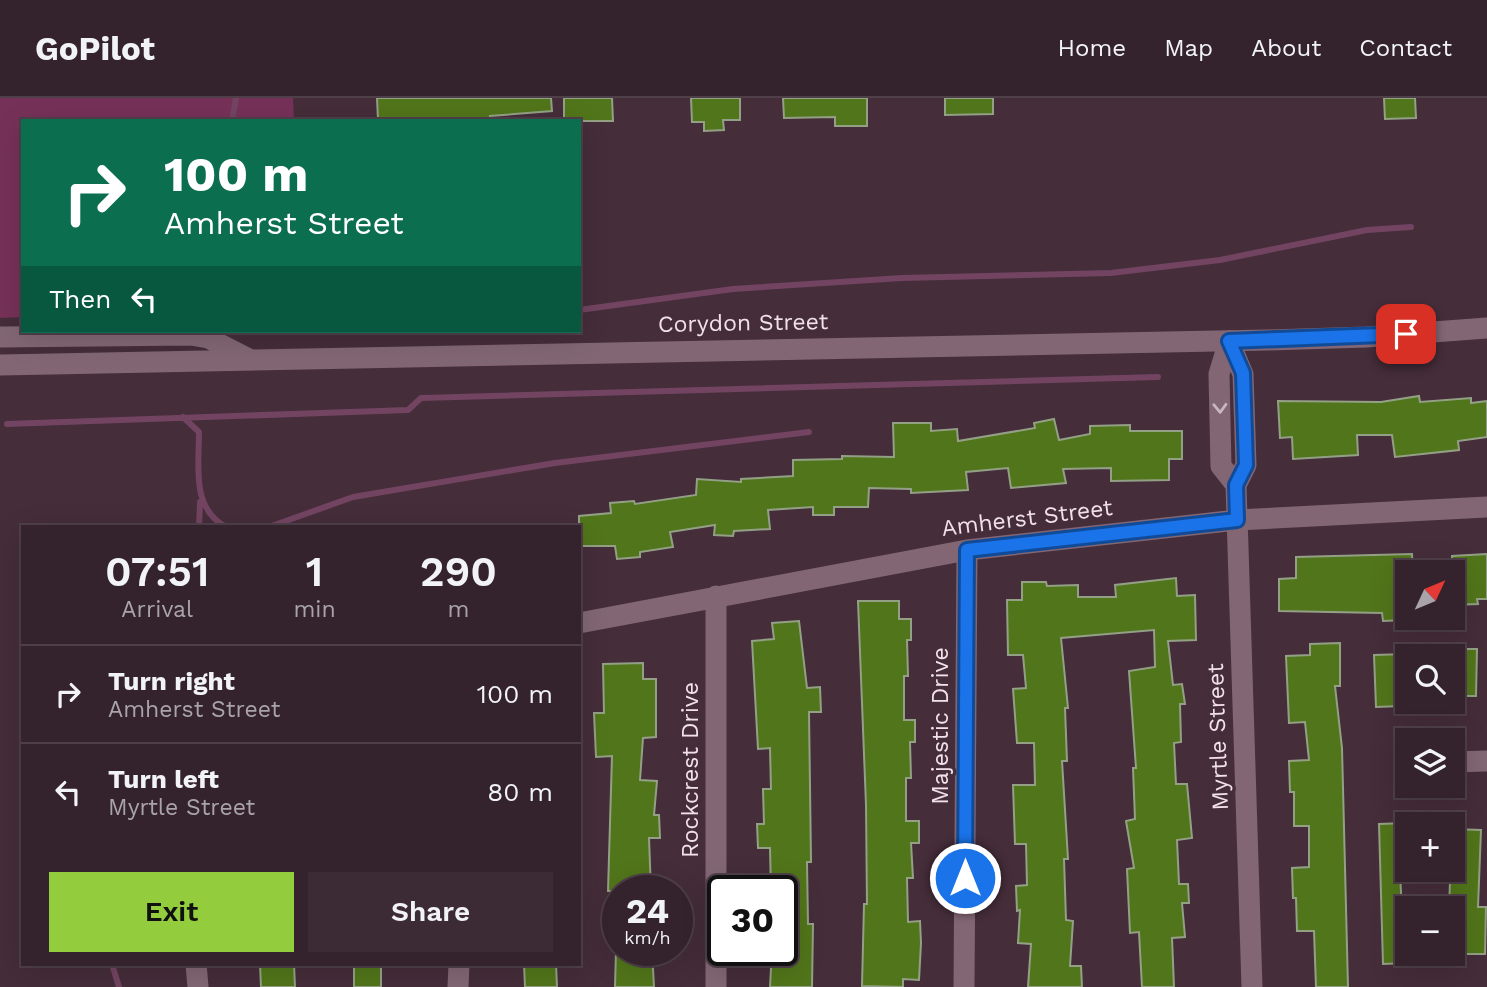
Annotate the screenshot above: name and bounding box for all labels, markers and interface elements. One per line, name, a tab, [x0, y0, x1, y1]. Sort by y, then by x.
text: GoPilot	[35, 29, 155, 68]
text: Home	[1058, 34, 1126, 62]
text: Map	[1164, 34, 1213, 62]
text: About	[1251, 34, 1321, 62]
text: Contact	[1359, 34, 1452, 62]
text: 100 m	[164, 145, 308, 203]
icon: right	[49, 147, 140, 238]
text: Amherst Street	[164, 204, 404, 242]
icon: left	[125, 280, 163, 318]
text: Then	[49, 284, 111, 314]
pin	[1376, 304, 1436, 364]
street label: Corydon Street	[658, 308, 829, 338]
icon: arrive	[1387, 315, 1425, 353]
one-way arrow	[1212, 402, 1227, 413]
street label: Amherst Street	[940, 494, 1115, 542]
text: 07:51	[105, 547, 210, 596]
text: 1	[306, 547, 323, 596]
text: 290	[420, 547, 497, 596]
north arrow	[1395, 560, 1465, 630]
map controls	[1395, 560, 1465, 966]
text: Arrival	[121, 596, 193, 623]
text: min	[293, 596, 336, 623]
text: m	[447, 596, 469, 623]
button: search	[1395, 644, 1465, 714]
street label: Majestic Drive	[927, 647, 954, 805]
street label: Myrtle Street	[1202, 663, 1234, 811]
text: Turn right	[108, 666, 235, 696]
icon: right	[49, 675, 87, 713]
text: 100 m	[477, 679, 553, 709]
street label: Rockcrest Drive	[677, 682, 704, 858]
text: Amherst Street	[108, 696, 280, 723]
button: layers	[1395, 728, 1465, 798]
text: Turn left	[108, 764, 219, 794]
icon: left	[49, 773, 87, 811]
text: 80 m	[487, 777, 553, 807]
text: Myrtle Street	[108, 794, 255, 821]
button: +	[1395, 812, 1465, 882]
position arrow	[928, 841, 1002, 915]
button: Exit	[49, 872, 294, 952]
button: Share	[308, 872, 553, 952]
speed limit sign: 30	[707, 875, 798, 966]
text: 24	[626, 890, 669, 932]
button: −	[1395, 896, 1465, 966]
text: km/h	[624, 927, 671, 948]

